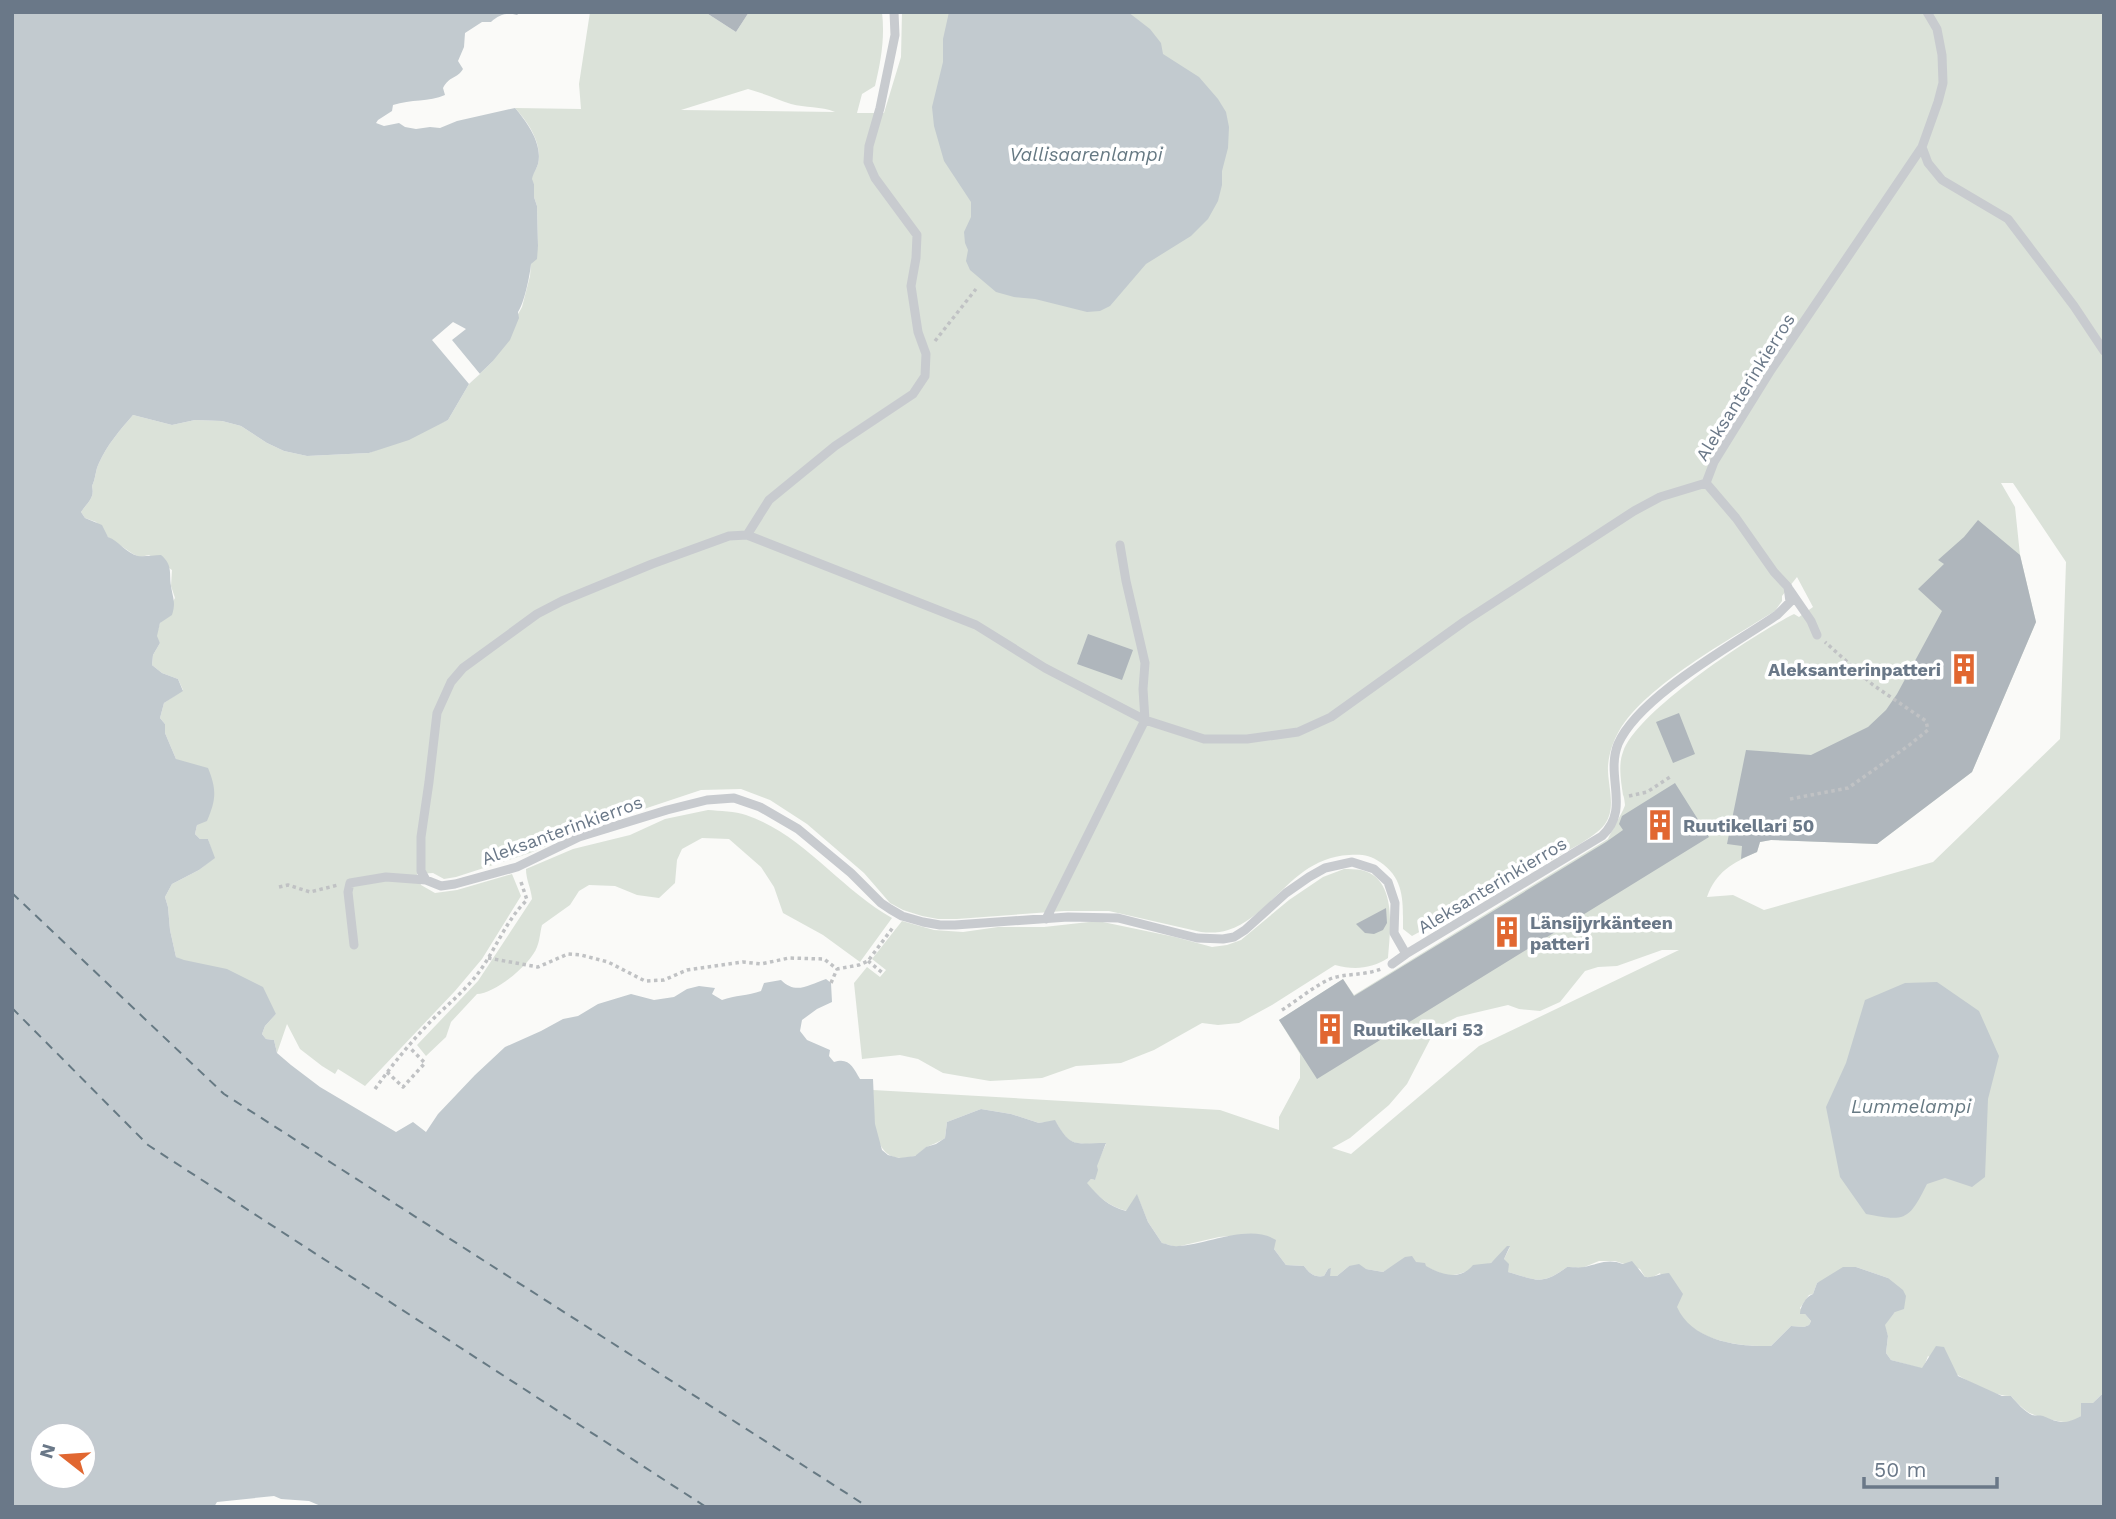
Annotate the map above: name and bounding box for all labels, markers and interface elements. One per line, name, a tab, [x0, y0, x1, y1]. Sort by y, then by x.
water label: Vallisaarenlampi	[1009, 143, 1164, 166]
street label: Aleksanterinkierros	[1691, 309, 1799, 465]
building icon: Aleksanterinpatteri	[1947, 652, 1981, 686]
place label: Aleksanterinpatteri	[1768, 659, 1941, 680]
street label: Aleksanterinkierros	[479, 791, 645, 869]
building icon: Ruutikellari 50	[1643, 808, 1677, 842]
place label: Ruutikellari 50	[1683, 815, 1814, 836]
street label: Aleksanterinkierros	[1414, 832, 1570, 938]
place label: Länsijyrkänteen patteri	[1530, 912, 1673, 954]
building icon: Länsijyrkänteen patteri	[1490, 915, 1524, 949]
building icon: Ruutikellari 53	[1313, 1012, 1347, 1046]
place label: Ruutikellari 53	[1353, 1019, 1483, 1040]
water label: Lummelampi	[1851, 1095, 1972, 1118]
north arrow	[28, 1421, 98, 1491]
text: N	[34, 1441, 60, 1461]
scale bar	[1864, 1446, 1997, 1490]
text: 50 m	[1874, 1457, 1926, 1482]

